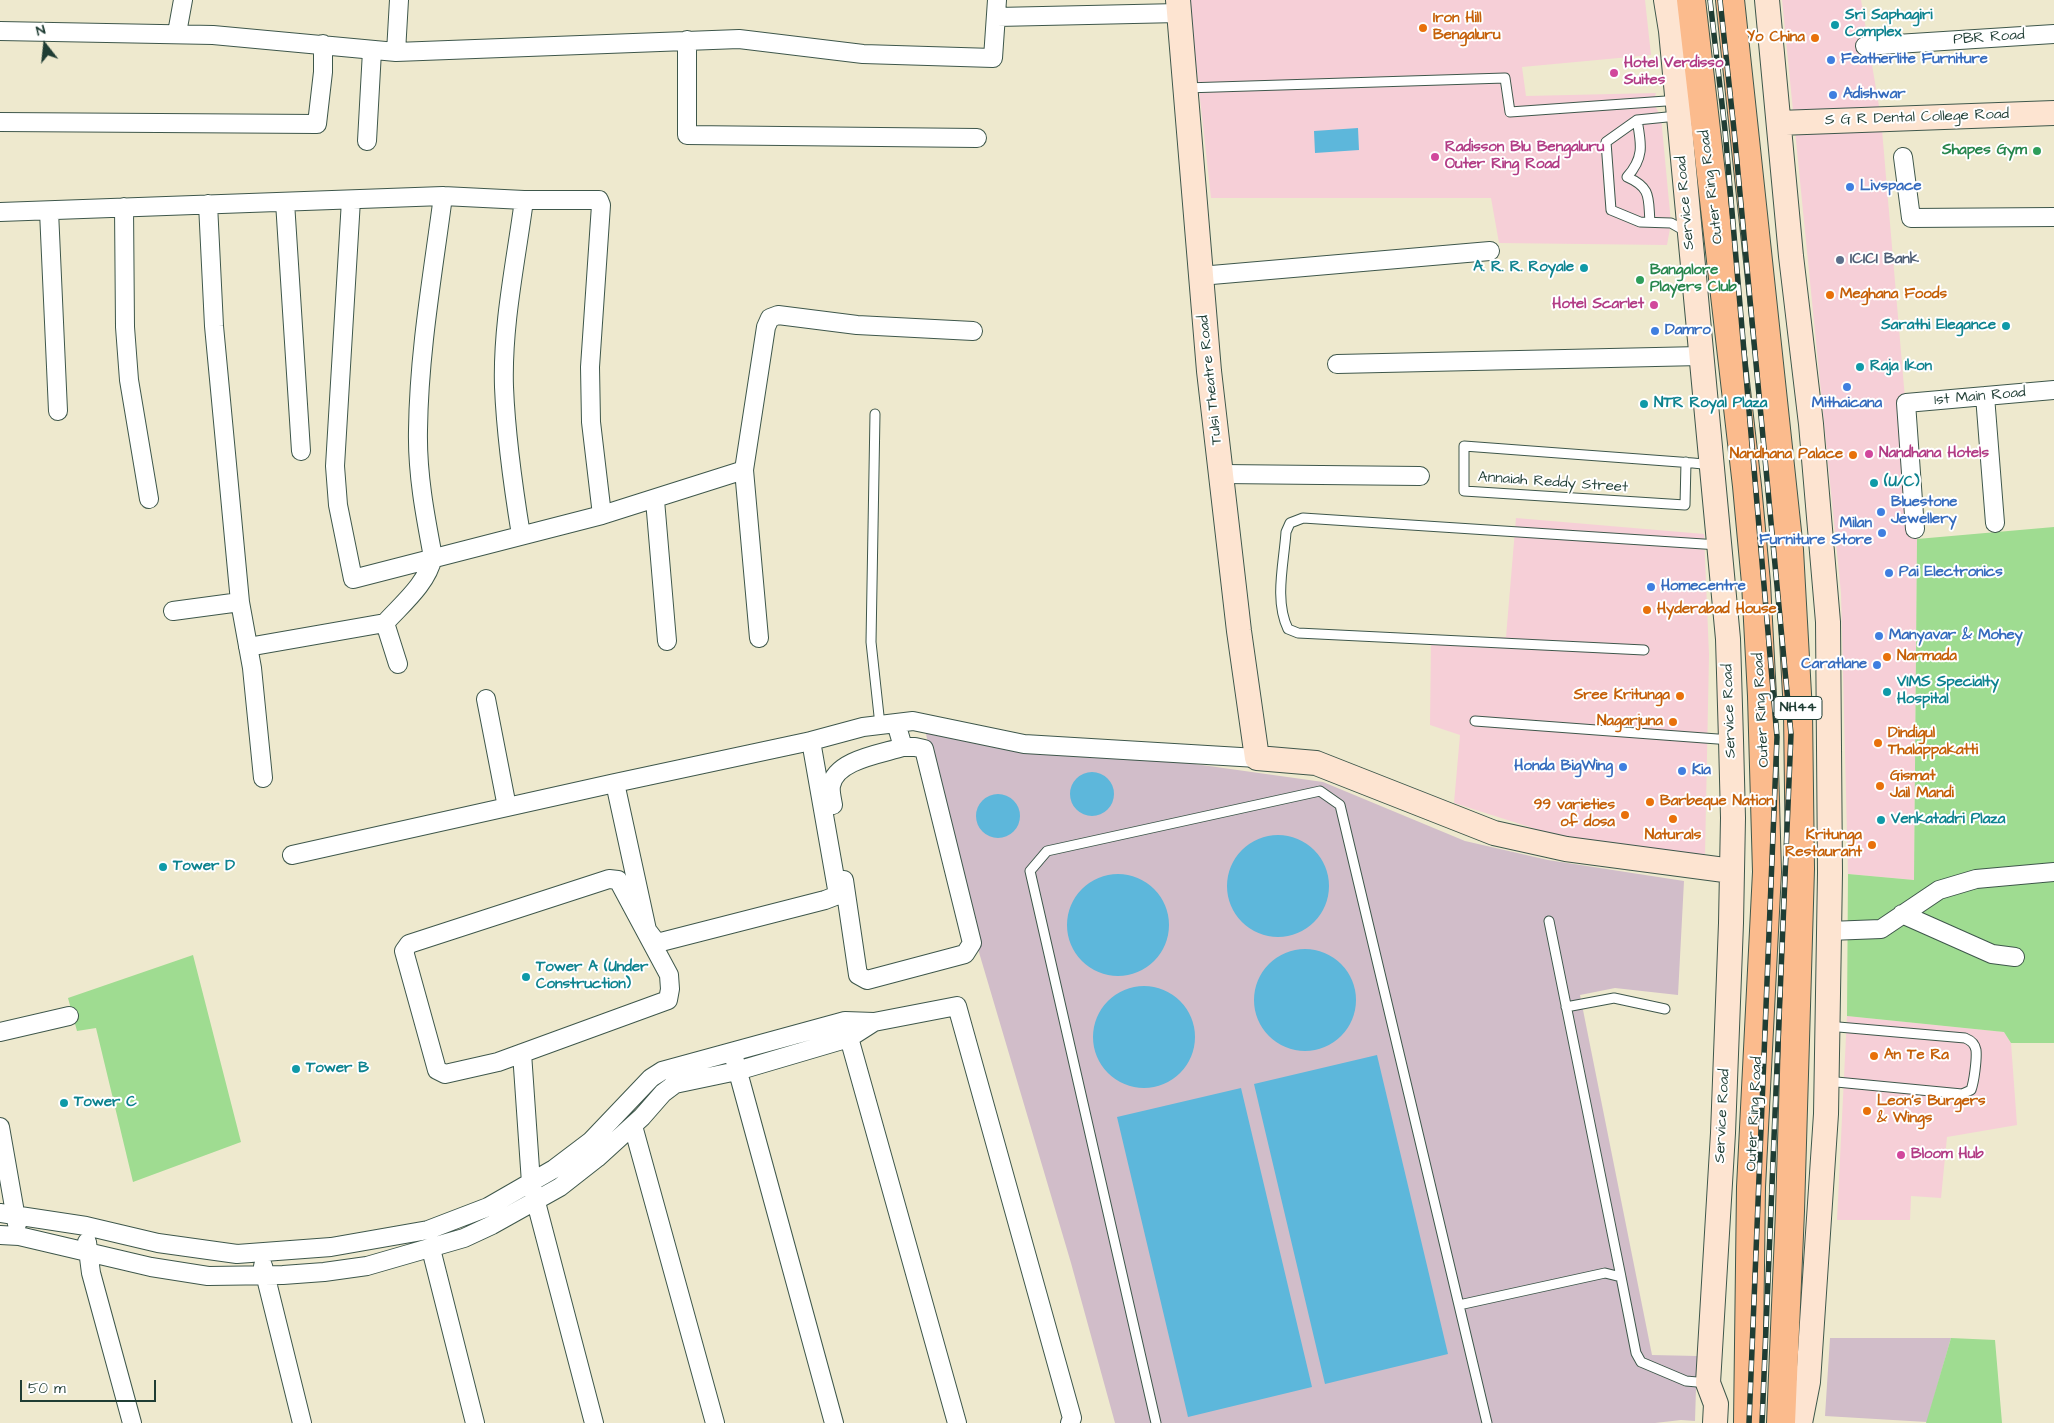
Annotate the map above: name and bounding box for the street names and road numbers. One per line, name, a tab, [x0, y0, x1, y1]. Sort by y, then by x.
street label: PBR Road	[1953, 27, 2025, 49]
street label: S G R Dental College Road	[1825, 106, 2009, 130]
street label: Outer Ring Road	[1696, 129, 1728, 245]
street label: Service Road	[1673, 155, 1699, 251]
street label: Tulsi Theatre Road	[1195, 314, 1227, 446]
street label: 1st Main Road	[1933, 384, 2027, 410]
street label: Annaiah Reddy Street	[1477, 469, 1629, 497]
street label: Outer Ring Road	[1750, 652, 1774, 768]
street label: Service Road	[1719, 664, 1741, 758]
road number: NH44	[1774, 696, 1822, 720]
street label: Outer Ring Road	[1743, 1056, 1767, 1172]
street label: Service Road	[1712, 1069, 1734, 1163]

